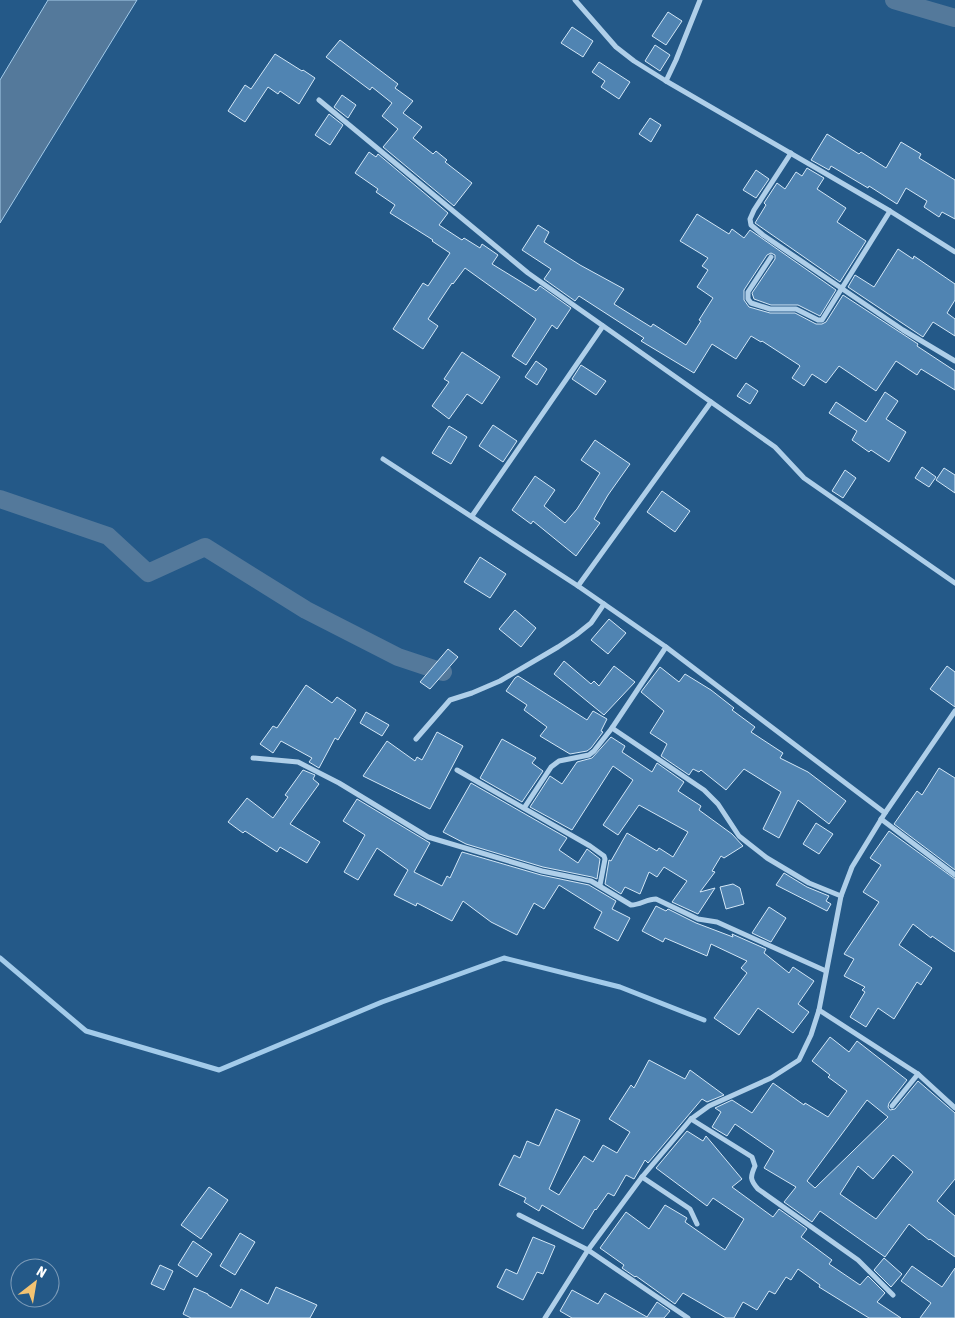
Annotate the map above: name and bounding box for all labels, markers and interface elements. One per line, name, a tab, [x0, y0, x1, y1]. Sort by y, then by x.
north arrow	[10, 1258, 60, 1308]
text: N	[34, 1263, 49, 1281]

